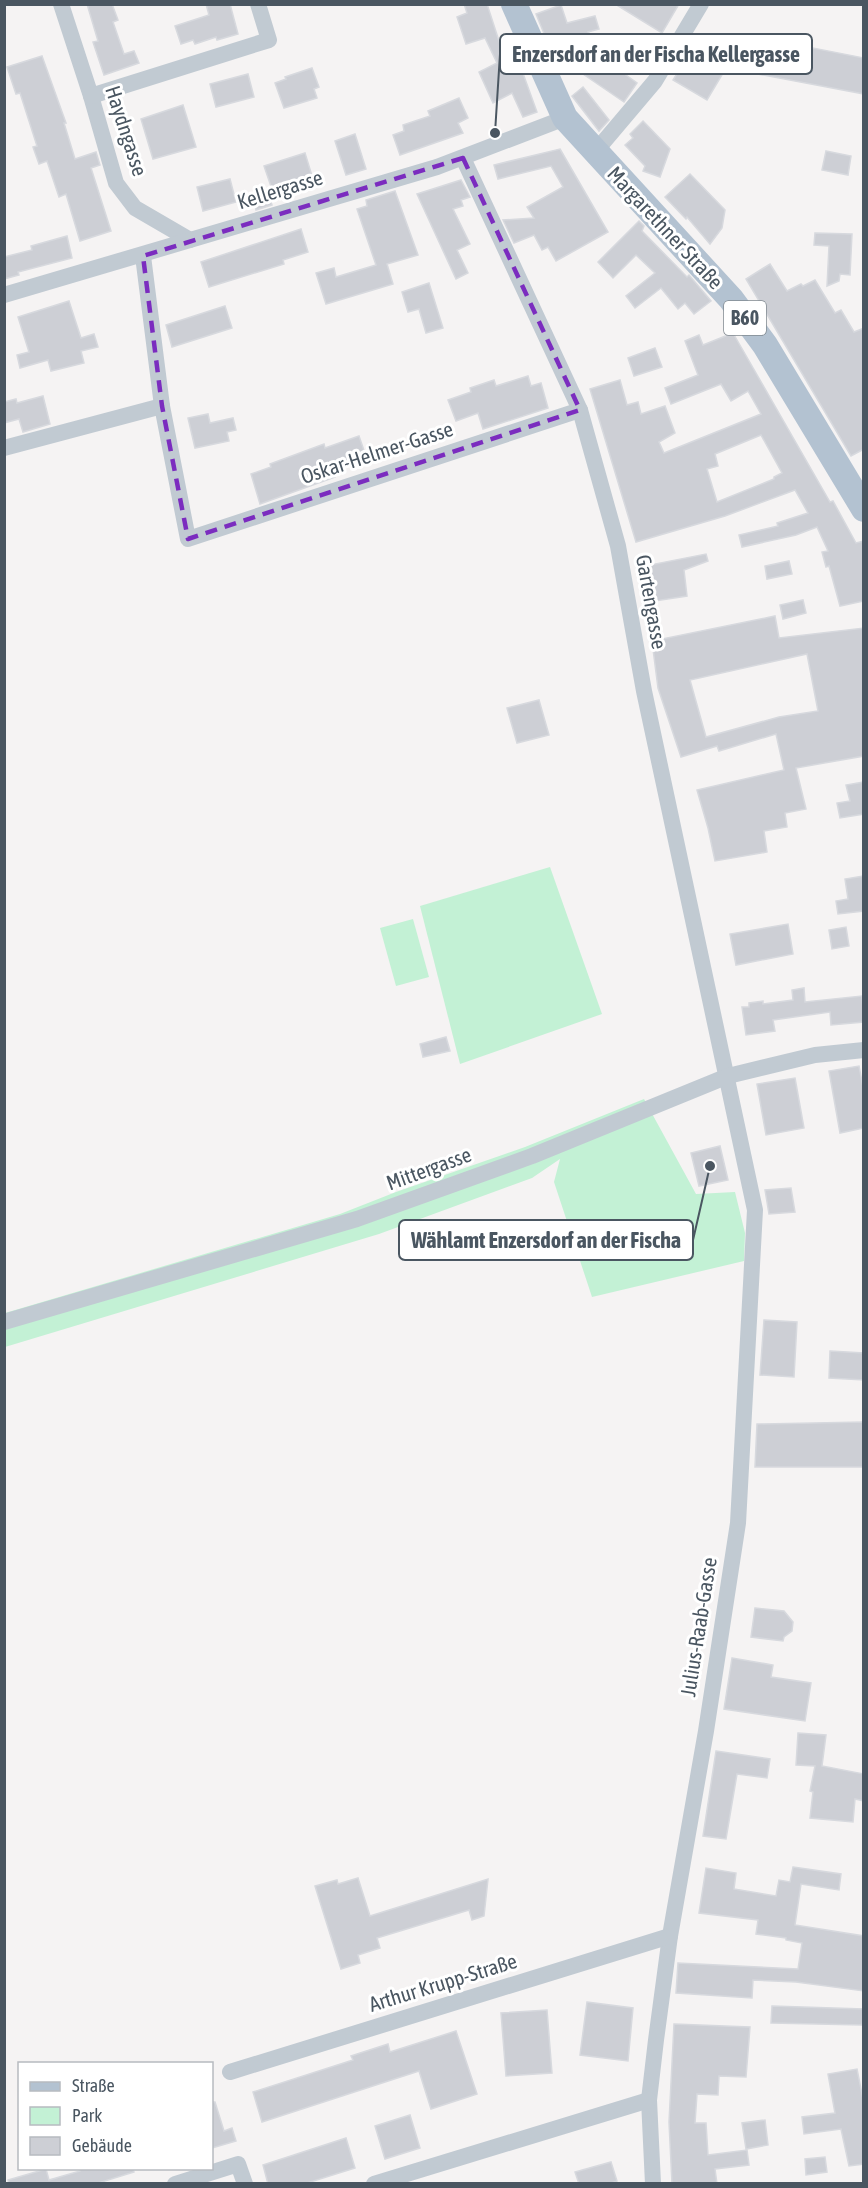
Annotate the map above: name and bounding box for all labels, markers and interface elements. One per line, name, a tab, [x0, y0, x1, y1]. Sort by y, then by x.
callout: Enzersdorf an der Fischa Kellergasse	[500, 34, 812, 74]
text: Enzersdorf an der Fischa Kellergasse	[512, 41, 800, 67]
street label: Haydngasse	[101, 83, 153, 179]
street label: Margarethner Straße	[603, 161, 729, 293]
street label: Kellergasse	[234, 165, 325, 213]
road number: B60	[724, 301, 766, 335]
street label: Oskar-Helmer-Gasse	[297, 416, 456, 488]
street label: Gartengasse	[632, 553, 672, 651]
street label: Mittergasse	[383, 1142, 474, 1194]
callout: Wählamt Enzersdorf an der Fischa	[399, 1220, 693, 1260]
text: Wählamt Enzersdorf an der Fischa	[410, 1227, 681, 1253]
street label: Julius-Raab-Gasse	[675, 1556, 721, 1698]
street label: Arthur Krupp-Straße	[366, 1948, 520, 2016]
legend	[18, 2062, 213, 2170]
text: Straße	[72, 2075, 115, 2096]
text: Park	[72, 2105, 102, 2126]
text: Gebäude	[72, 2135, 132, 2156]

